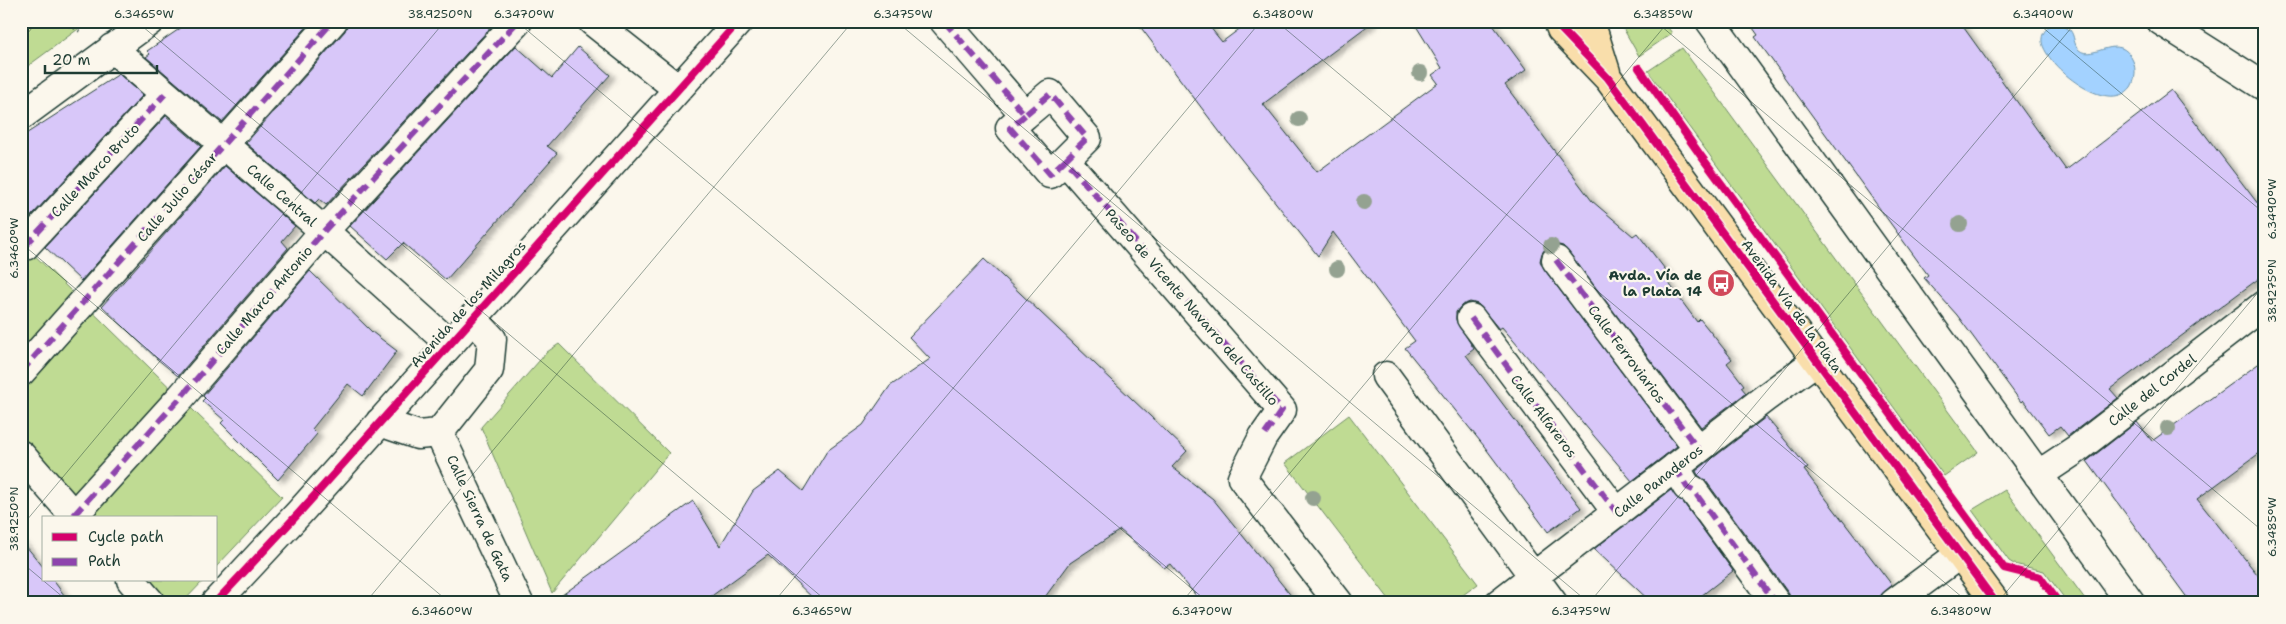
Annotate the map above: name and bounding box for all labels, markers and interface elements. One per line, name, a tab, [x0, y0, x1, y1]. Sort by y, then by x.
text: 6.3465°W	[114, 6, 174, 22]
text: 38.9250°N	[408, 6, 472, 22]
text: 6.3470°W	[494, 6, 554, 22]
text: 6.3475°W	[873, 6, 933, 22]
text: 6.3480°W	[1252, 6, 1314, 22]
text: 6.3485°W	[1633, 6, 1693, 22]
text: 6.3490°W	[2012, 6, 2074, 22]
scale bar	[45, 42, 158, 74]
text: 20 m	[52, 50, 91, 70]
street label: Calle Marco Bruto	[47, 119, 143, 221]
street label: Calle Julio César	[133, 148, 221, 246]
street label: Calle Central	[243, 160, 321, 231]
text: 6.3490°W	[2264, 178, 2280, 240]
street label: Paseo de Vicente Navarro del Castillo	[1101, 205, 1283, 409]
text: 6.3460°W	[6, 217, 22, 279]
street label: Avenida Vía de la Plata	[1738, 236, 1847, 376]
street label: Avenida de los Milagros	[406, 237, 530, 371]
street label: Calle Marco Antonio	[212, 242, 316, 358]
text: 38.9275°N	[2264, 259, 2280, 323]
place label: Avda. Vía de la Plata 14	[1608, 266, 1702, 300]
bus stop icon: Avda. Vía de la Plata 14	[1706, 268, 1736, 298]
street label: Calle Ferroviarios	[1584, 301, 1670, 407]
street label: Calle del Cordel	[2104, 349, 2200, 430]
street label: Calle Alfareros	[1507, 371, 1581, 461]
street label: Calle Panaderos	[1610, 440, 1706, 522]
street label: Calle Sierra de Gata	[443, 452, 517, 584]
text: 38.9250°N	[6, 487, 22, 551]
text: 6.3485°W	[2264, 497, 2280, 557]
legend	[42, 516, 218, 582]
text: Cycle path	[88, 527, 164, 547]
text: Path	[88, 551, 121, 571]
text: 6.3460°W	[411, 603, 473, 619]
text: 6.3465°W	[792, 603, 852, 619]
text: 6.3470°W	[1172, 603, 1232, 619]
text: 6.3475°W	[1551, 603, 1611, 619]
text: 6.3480°W	[1930, 603, 1992, 619]

